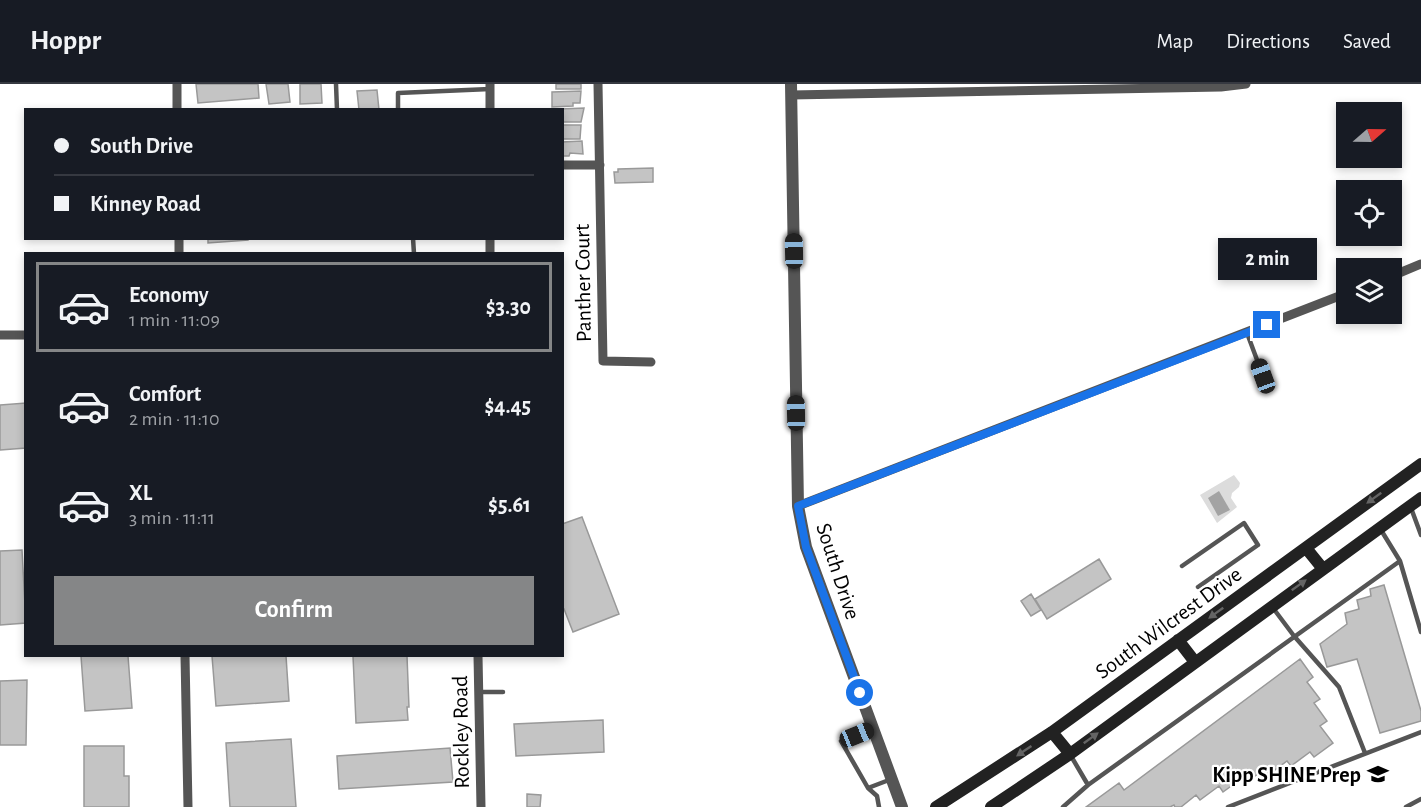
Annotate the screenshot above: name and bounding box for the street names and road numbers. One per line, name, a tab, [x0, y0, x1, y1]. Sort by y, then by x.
street label: Panther Court	[571, 224, 595, 342]
street label: South Drive	[812, 520, 864, 622]
street label: South Wilcrest Drive	[1092, 563, 1246, 683]
street label: Rockley Road	[449, 675, 473, 789]

